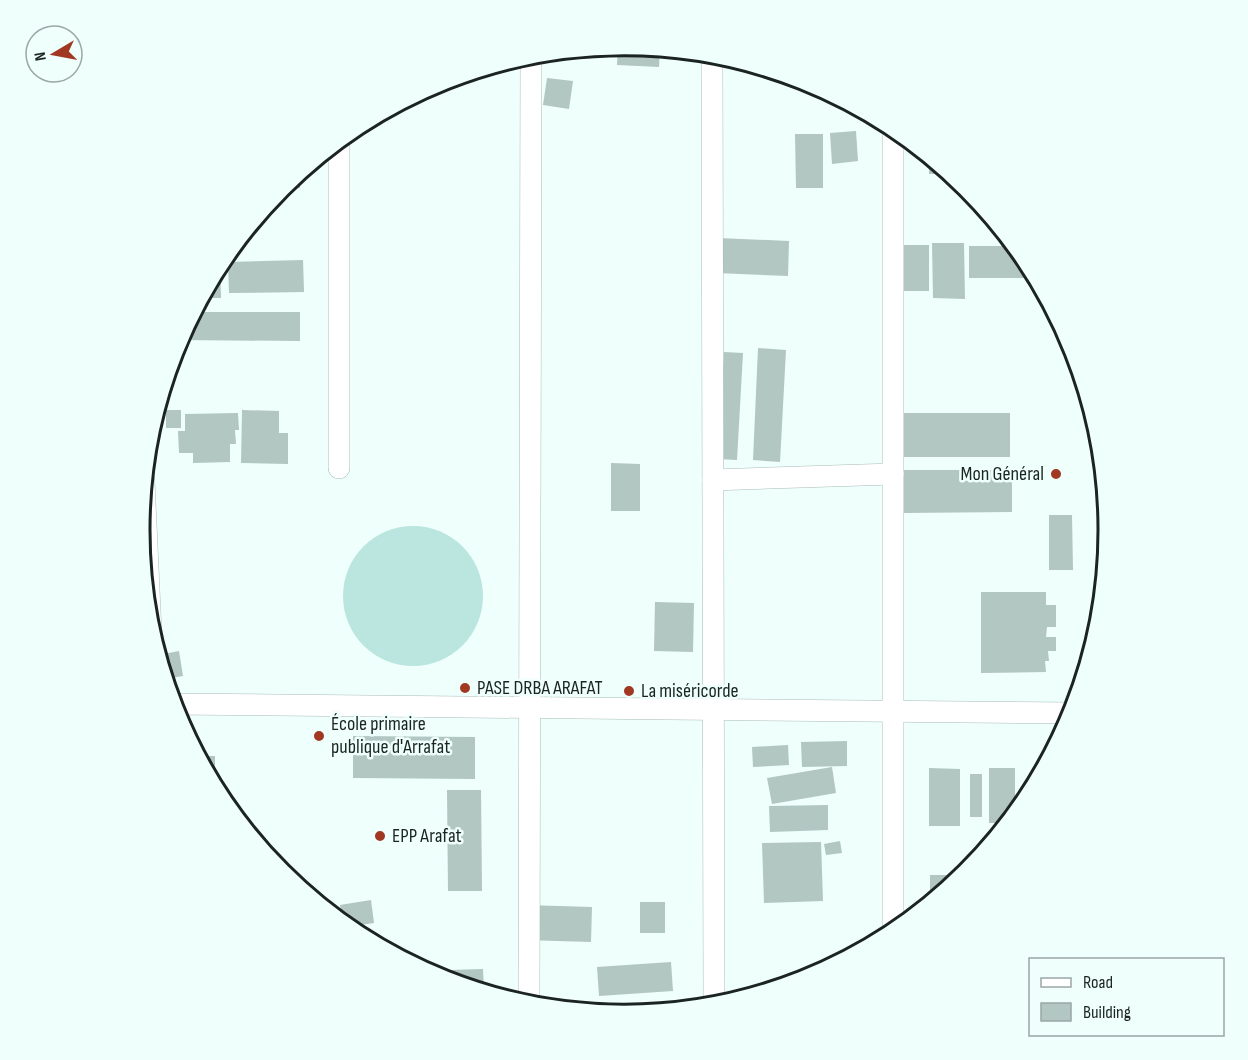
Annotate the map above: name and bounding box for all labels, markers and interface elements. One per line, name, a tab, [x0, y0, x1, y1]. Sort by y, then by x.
north arrow	[24, 24, 84, 84]
text: N	[31, 50, 51, 62]
place label: Mon Général	[961, 462, 1044, 486]
marker: Mon Général	[1049, 467, 1063, 481]
place label: PASE DRBA ARAFAT	[477, 676, 603, 700]
place label: La miséricorde	[641, 679, 739, 703]
marker: PASE DRBA ARAFAT	[458, 681, 472, 695]
marker: La miséricorde	[622, 684, 636, 698]
place label: École primaire publique d'Arrafat	[331, 712, 450, 759]
marker: École primaire publique d'Arrafat	[312, 729, 326, 743]
place label: EPP Arafat	[392, 824, 462, 848]
marker: EPP Arafat	[373, 829, 387, 843]
legend	[1029, 958, 1224, 1036]
text: Road	[1083, 972, 1113, 993]
text: Building	[1083, 1002, 1131, 1023]

